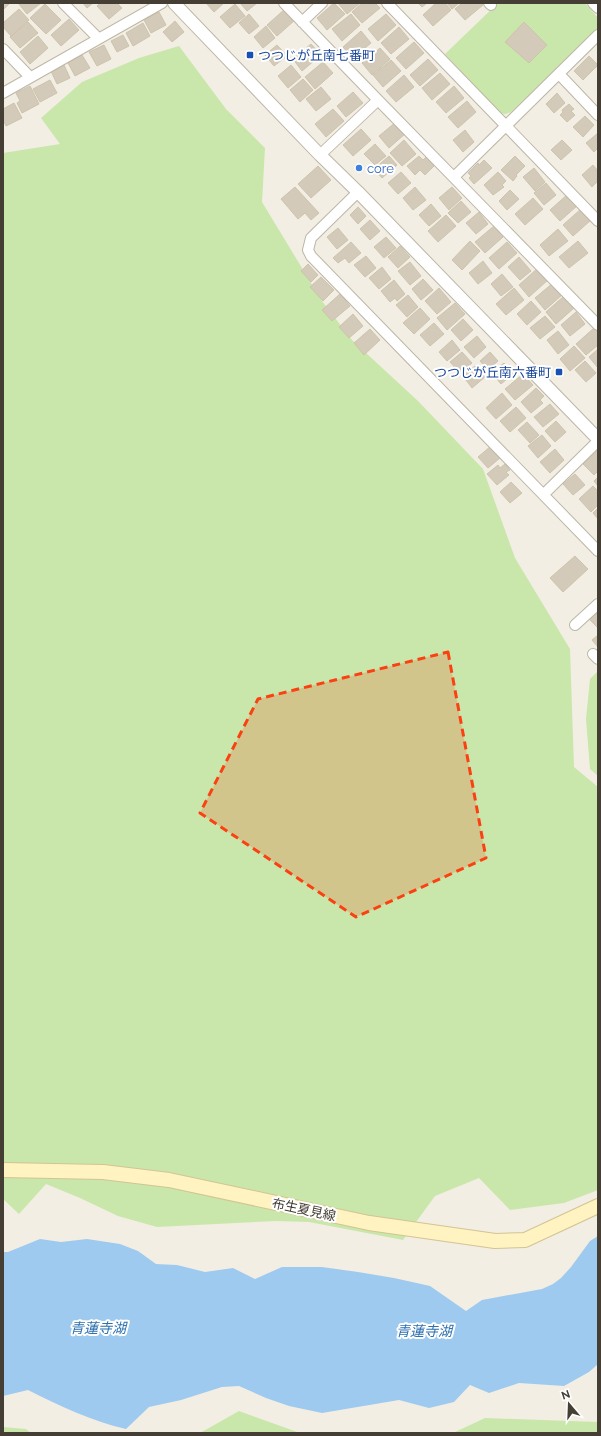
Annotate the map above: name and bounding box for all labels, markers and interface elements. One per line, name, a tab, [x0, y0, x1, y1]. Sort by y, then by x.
place label: つつじが丘南七番町	[258, 48, 375, 63]
marker: つつじが丘南七番町	[245, 50, 255, 60]
place label: core	[367, 161, 394, 176]
marker: core	[354, 163, 364, 173]
place label: つつじが丘南六番町	[434, 365, 551, 380]
marker: つつじが丘南六番町	[554, 367, 564, 377]
street label: 布生夏見線	[271, 1195, 337, 1224]
water label: 青蓮寺湖	[70, 1320, 128, 1336]
water label: 青蓮寺湖	[396, 1323, 454, 1339]
north arrow	[549, 1384, 589, 1424]
text: N	[560, 1388, 572, 1403]

